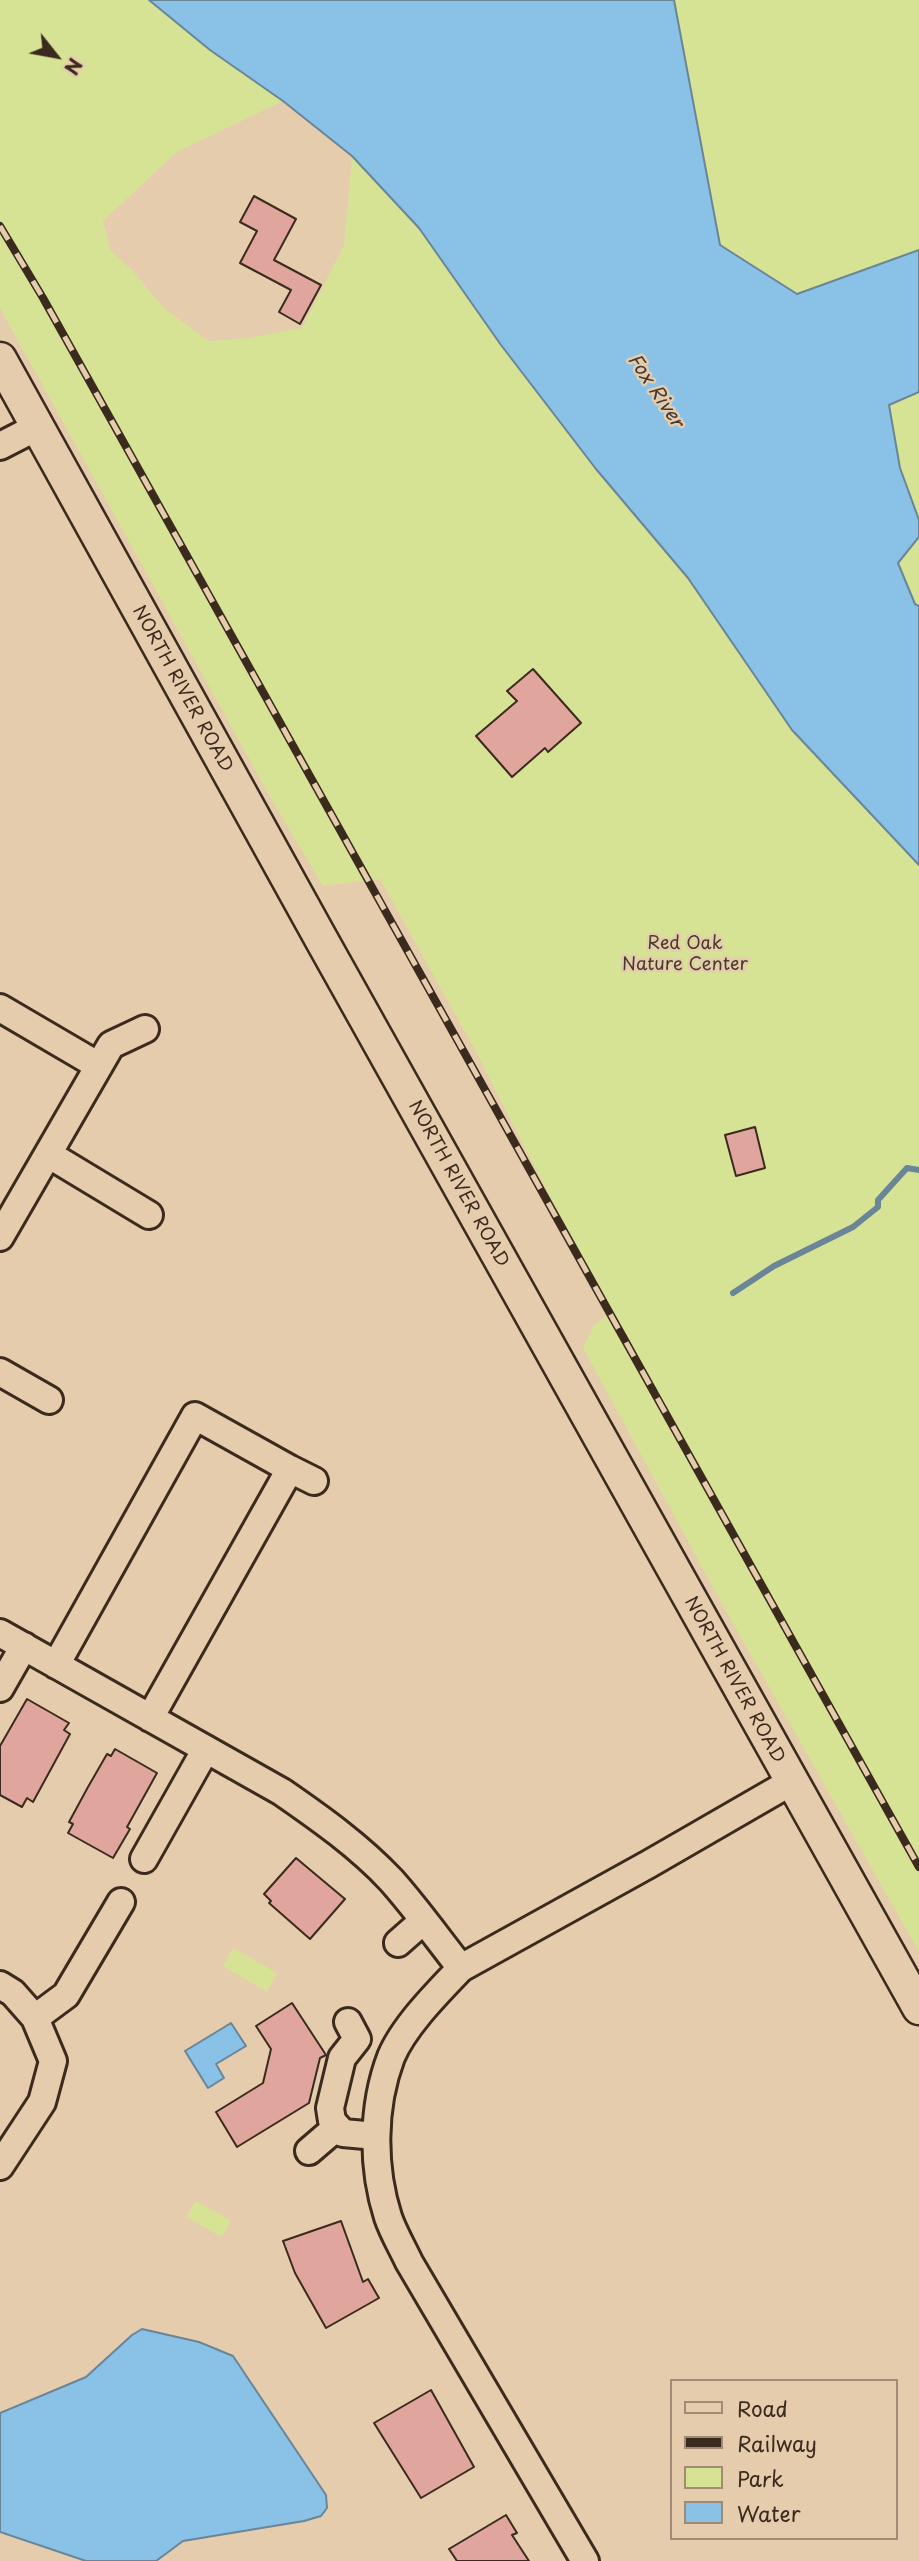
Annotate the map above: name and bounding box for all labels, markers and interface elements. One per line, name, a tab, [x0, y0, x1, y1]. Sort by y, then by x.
north arrow	[21, 21, 91, 91]
text: N	[58, 53, 90, 80]
water label: Fox River	[622, 350, 688, 432]
street label: NORTH RIVER ROAD	[127, 602, 237, 776]
park label: Red Oak Nature Center	[622, 933, 748, 976]
street label: NORTH RIVER ROAD	[403, 1097, 513, 1271]
street label: NORTH RIVER ROAD	[679, 1593, 789, 1767]
legend	[670, 2379, 898, 2540]
text: Road	[737, 2392, 788, 2424]
text: Railway	[737, 2427, 817, 2459]
text: Park	[737, 2462, 784, 2494]
text: Water	[737, 2497, 800, 2529]

